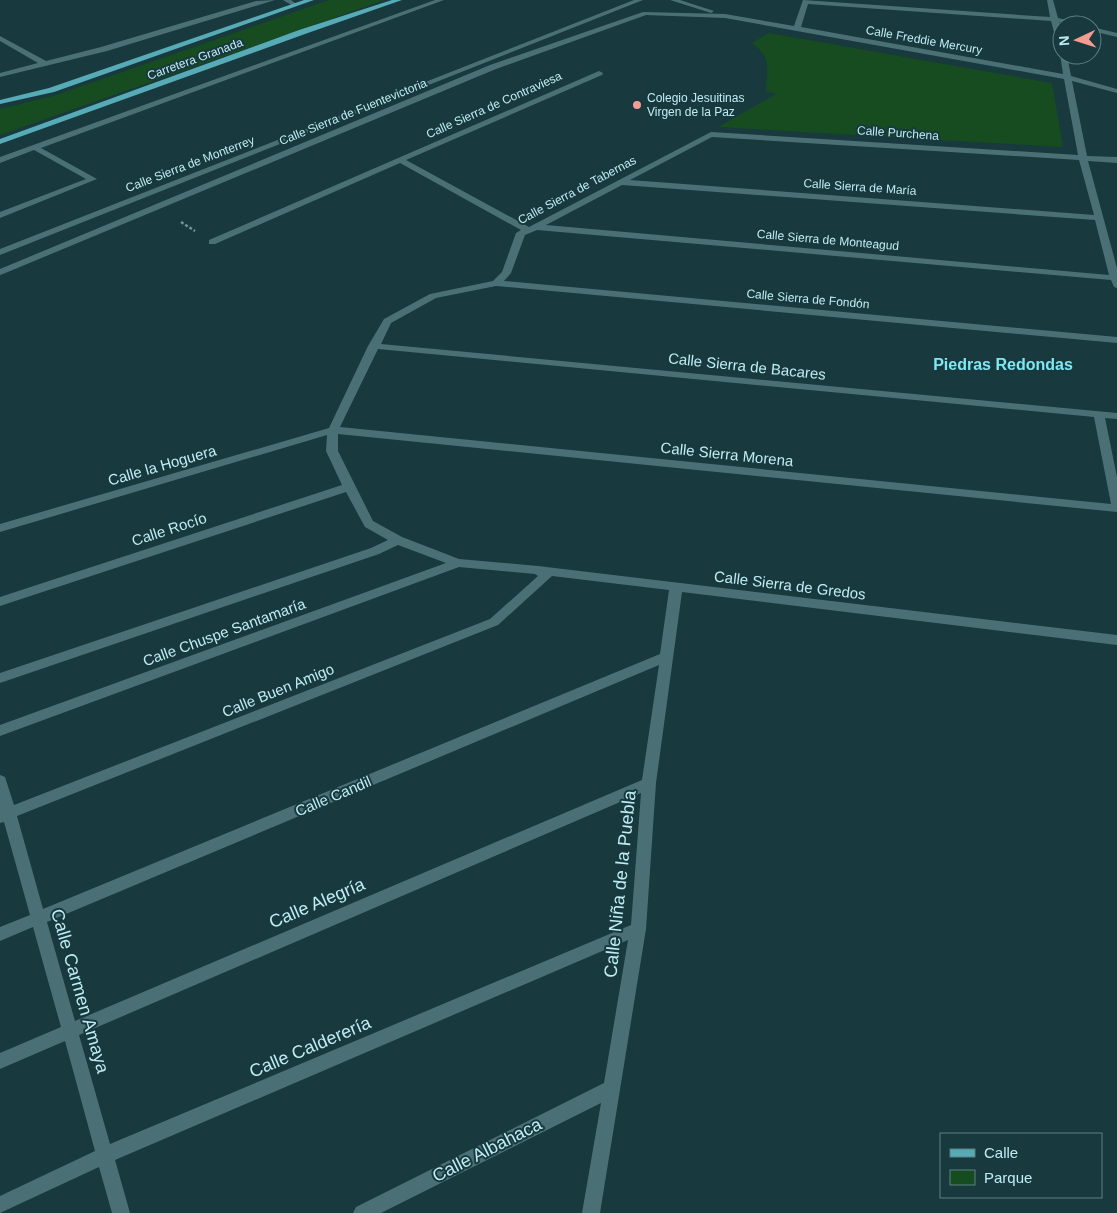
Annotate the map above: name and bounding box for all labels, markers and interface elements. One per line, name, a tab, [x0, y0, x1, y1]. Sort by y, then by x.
north arrow	[1052, 15, 1102, 65]
street label: Calle Freddie Mercury	[865, 23, 983, 57]
street label: Carretera Granada	[145, 35, 245, 83]
text: N	[1056, 35, 1072, 47]
street label: Calle Sierra de Contraviesa	[424, 69, 564, 141]
street label: Calle Sierra de Fuentevictoria	[277, 76, 429, 148]
place label: Colegio Jesuitinas Virgen de la Paz	[647, 91, 744, 119]
marker: Colegio Jesuitinas Virgen de la Paz	[631, 99, 643, 111]
street label: Calle Purchena	[857, 123, 940, 143]
street label: Calle Sierra de Monterrey	[124, 133, 256, 195]
street label: Calle Sierra de Tabernas	[516, 153, 638, 227]
street label: Calle Sierra de María	[803, 176, 917, 198]
street label: Calle Sierra de Monteagud	[756, 227, 900, 253]
street label: Calle Sierra de Fondón	[746, 287, 870, 311]
street label: Calle Sierra de Bacares	[667, 349, 827, 383]
district label: Piedras Redondas	[933, 356, 1073, 373]
street label: Calle Sierra Morena	[660, 439, 795, 469]
street label: Calle la Hoguera	[106, 441, 219, 489]
street label: Calle Rocío	[129, 509, 209, 549]
street label: Calle Sierra de Gredos	[713, 567, 867, 603]
street label: Calle Chuspe Santamaría	[140, 594, 308, 669]
street label: Calle Buen Amigo	[220, 660, 336, 720]
street label: Calle Candil	[292, 772, 374, 820]
street label: Calle Niña de la Puebla	[600, 788, 640, 979]
street label: Calle Alegría	[266, 873, 369, 932]
street label: Calle Carmen Amaya	[47, 906, 113, 1076]
street label: Calle Calderería	[246, 1012, 375, 1082]
street label: Calle Albahaca	[429, 1113, 546, 1186]
legend	[940, 1133, 1102, 1198]
text: Calle	[984, 1144, 1018, 1161]
text: Parque	[984, 1169, 1032, 1186]

